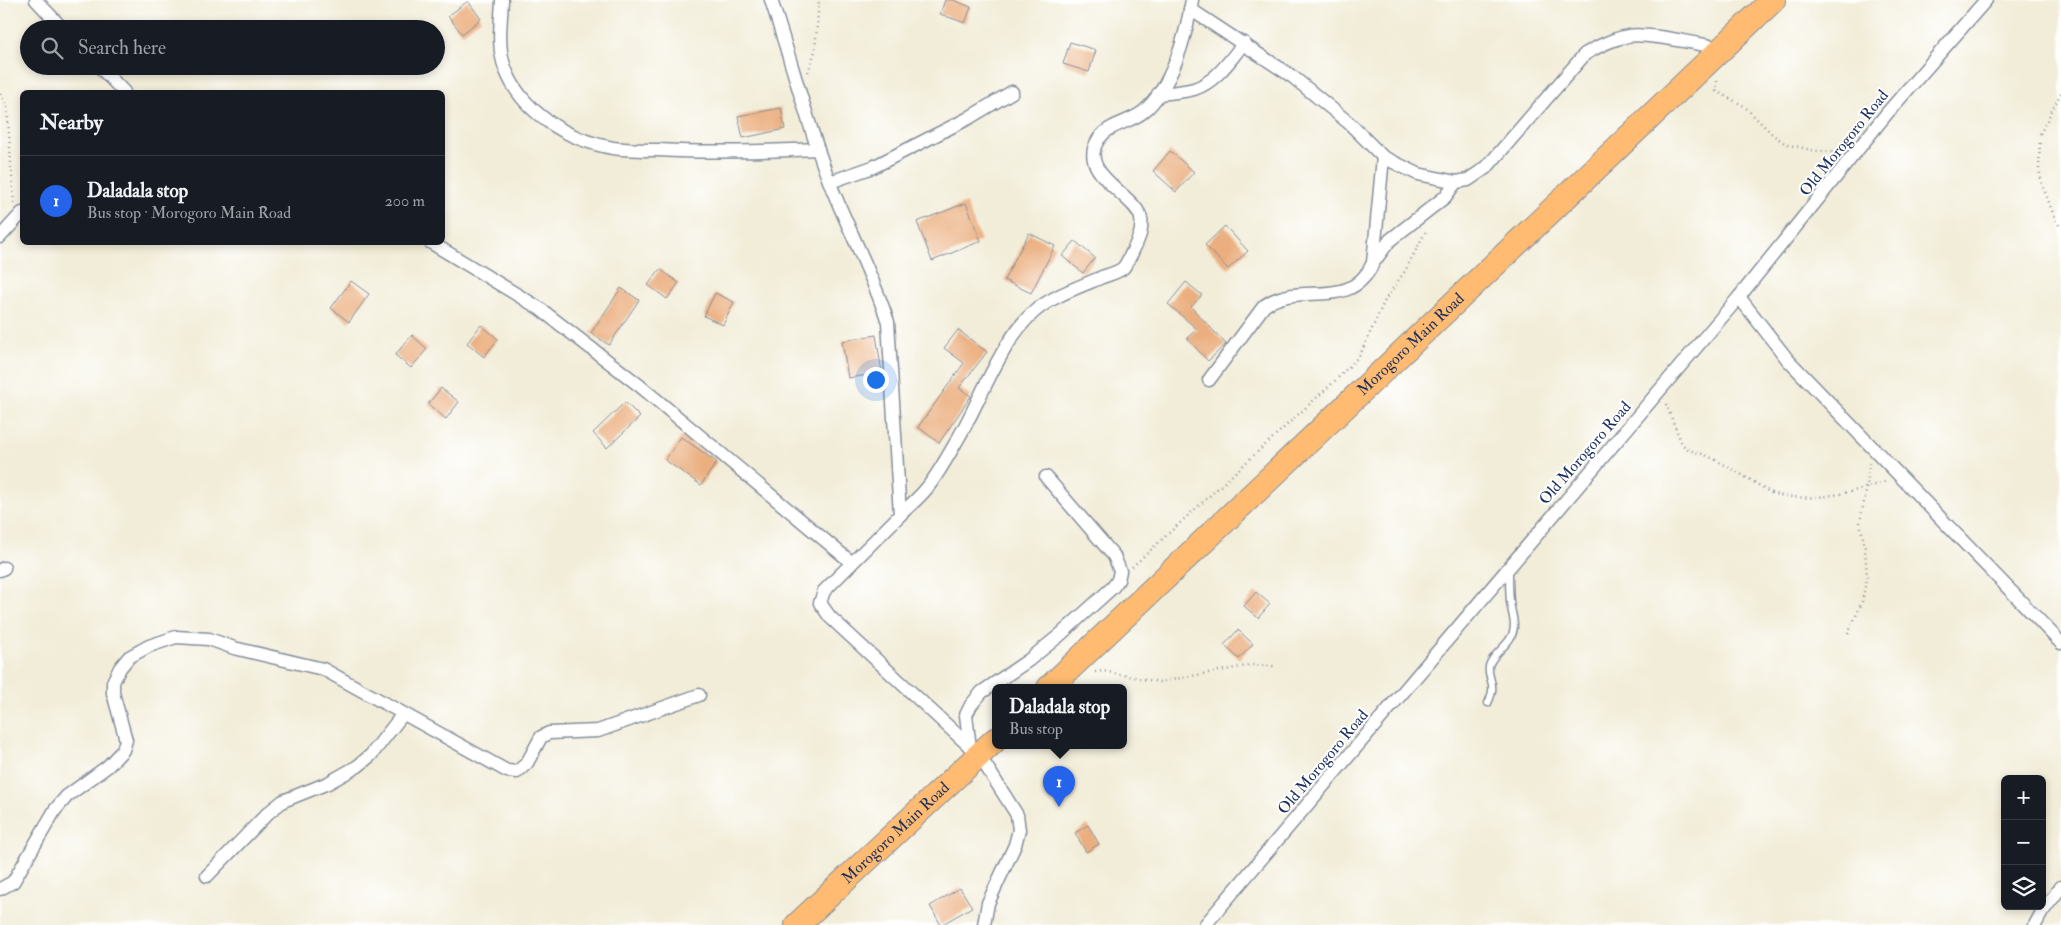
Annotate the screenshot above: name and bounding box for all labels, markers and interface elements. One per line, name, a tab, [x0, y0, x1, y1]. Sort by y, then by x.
search box	[20, 20, 445, 75]
icon: search	[38, 34, 66, 62]
text: Search here	[78, 36, 166, 60]
street label: Old Morogoro Road	[1795, 86, 1893, 200]
text: Nearby	[40, 109, 103, 136]
text: Daladala stop	[87, 179, 188, 203]
text: 1	[53, 191, 59, 211]
text: 200 m	[385, 191, 425, 211]
text: Bus stop · Morogoro Main Road	[87, 203, 291, 223]
street label: Morogoro Main Road	[1353, 289, 1469, 400]
your location	[863, 367, 889, 393]
street label: Old Morogoro Road	[1535, 397, 1635, 509]
popup	[992, 684, 1127, 749]
text: Daladala stop	[1009, 695, 1110, 719]
street label: Old Morogoro Road	[1273, 705, 1373, 818]
text: Bus stop	[1009, 719, 1063, 739]
pin: 1	[1043, 766, 1075, 807]
map controls	[2001, 775, 2046, 910]
button: +	[2001, 775, 2046, 820]
street label: Morogoro Main Road	[838, 778, 954, 888]
button: −	[2001, 820, 2046, 865]
button: layers	[2001, 865, 2046, 910]

